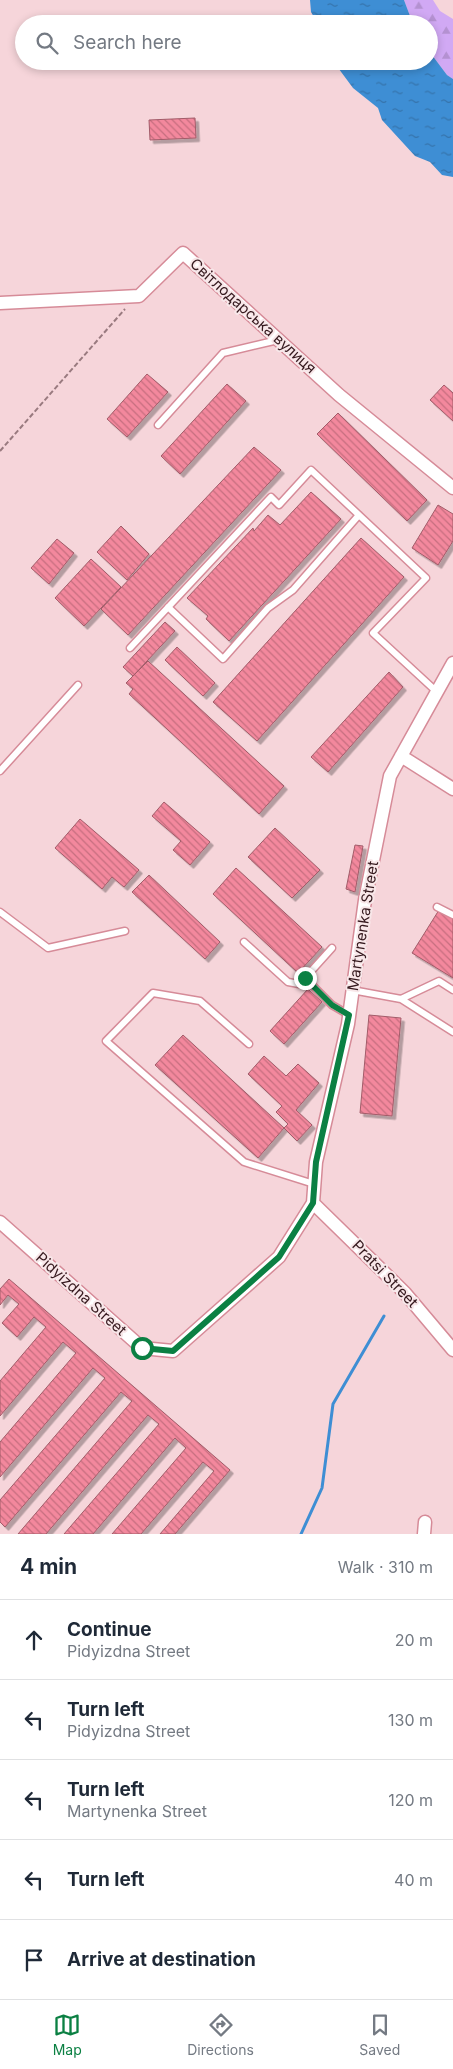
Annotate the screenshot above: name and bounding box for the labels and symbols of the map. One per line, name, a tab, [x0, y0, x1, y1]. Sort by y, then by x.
street label: Світлодарська вулиця	[186, 254, 320, 377]
street label: Martynenka Street	[343, 860, 382, 992]
route end	[294, 967, 317, 990]
street label: Pratsi Street	[348, 1236, 422, 1311]
street label: Pidyizdna Street	[32, 1248, 131, 1339]
route start	[131, 1337, 154, 1360]

